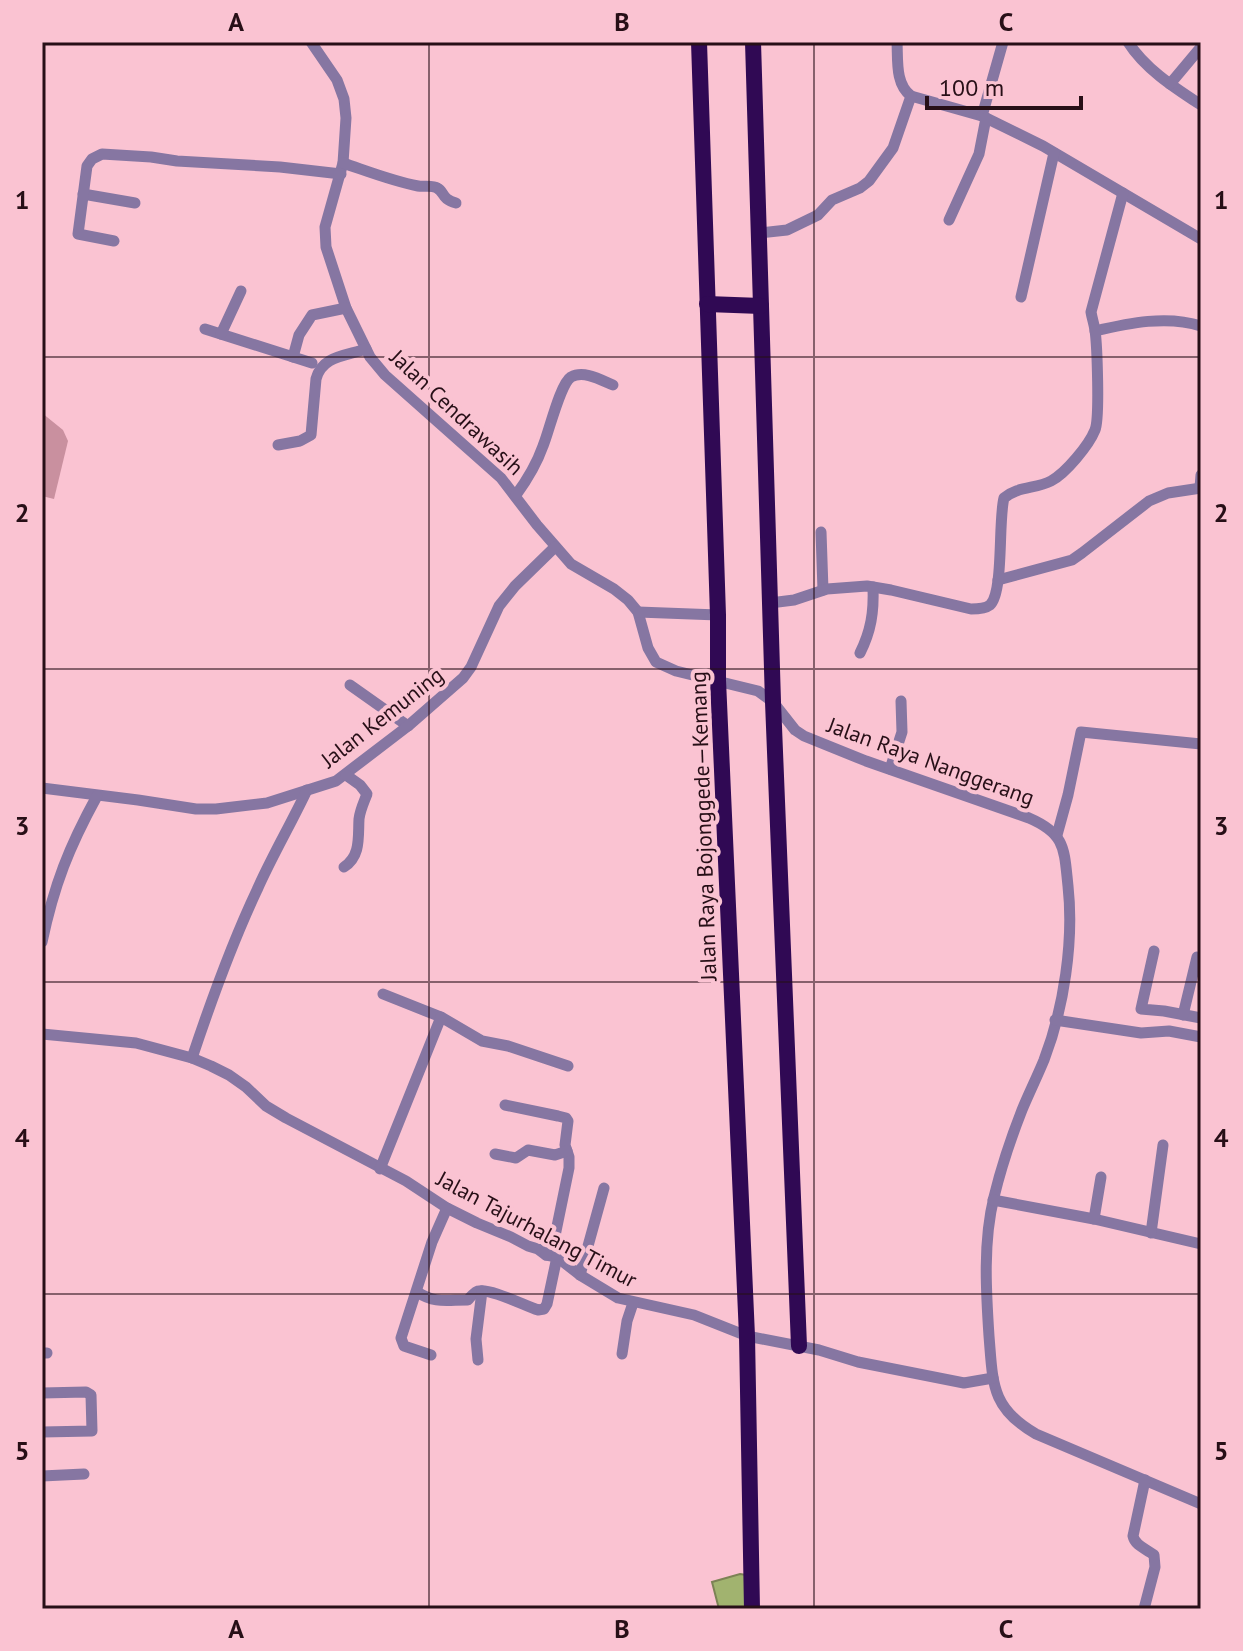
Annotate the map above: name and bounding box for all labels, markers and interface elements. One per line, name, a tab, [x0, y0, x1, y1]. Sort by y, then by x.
text: A	[228, 5, 244, 38]
text: B	[614, 5, 630, 38]
text: C	[999, 5, 1013, 38]
scale bar	[927, 60, 1081, 110]
text: 100 m	[939, 72, 1004, 103]
text: 1	[15, 183, 29, 216]
text: 1	[1214, 183, 1228, 216]
street label: Jalan Cendrawasih	[384, 342, 529, 481]
text: 2	[15, 496, 29, 529]
text: 2	[1214, 496, 1228, 529]
street label: Jalan Kemuning	[314, 661, 449, 774]
street label: Jalan Raya Bojonggede—Kemang	[684, 671, 722, 982]
street label: Jalan Raya Nanggerang	[823, 710, 1038, 811]
text: 3	[15, 809, 29, 842]
text: 3	[1214, 809, 1228, 842]
text: 4	[15, 1121, 30, 1154]
text: 4	[1214, 1121, 1229, 1154]
street label: Jalan Tajurhalang Timur	[431, 1164, 642, 1294]
text: 5	[15, 1434, 29, 1467]
text: 5	[1214, 1434, 1228, 1467]
text: A	[228, 1612, 244, 1645]
text: B	[614, 1612, 630, 1645]
text: C	[999, 1612, 1013, 1645]

